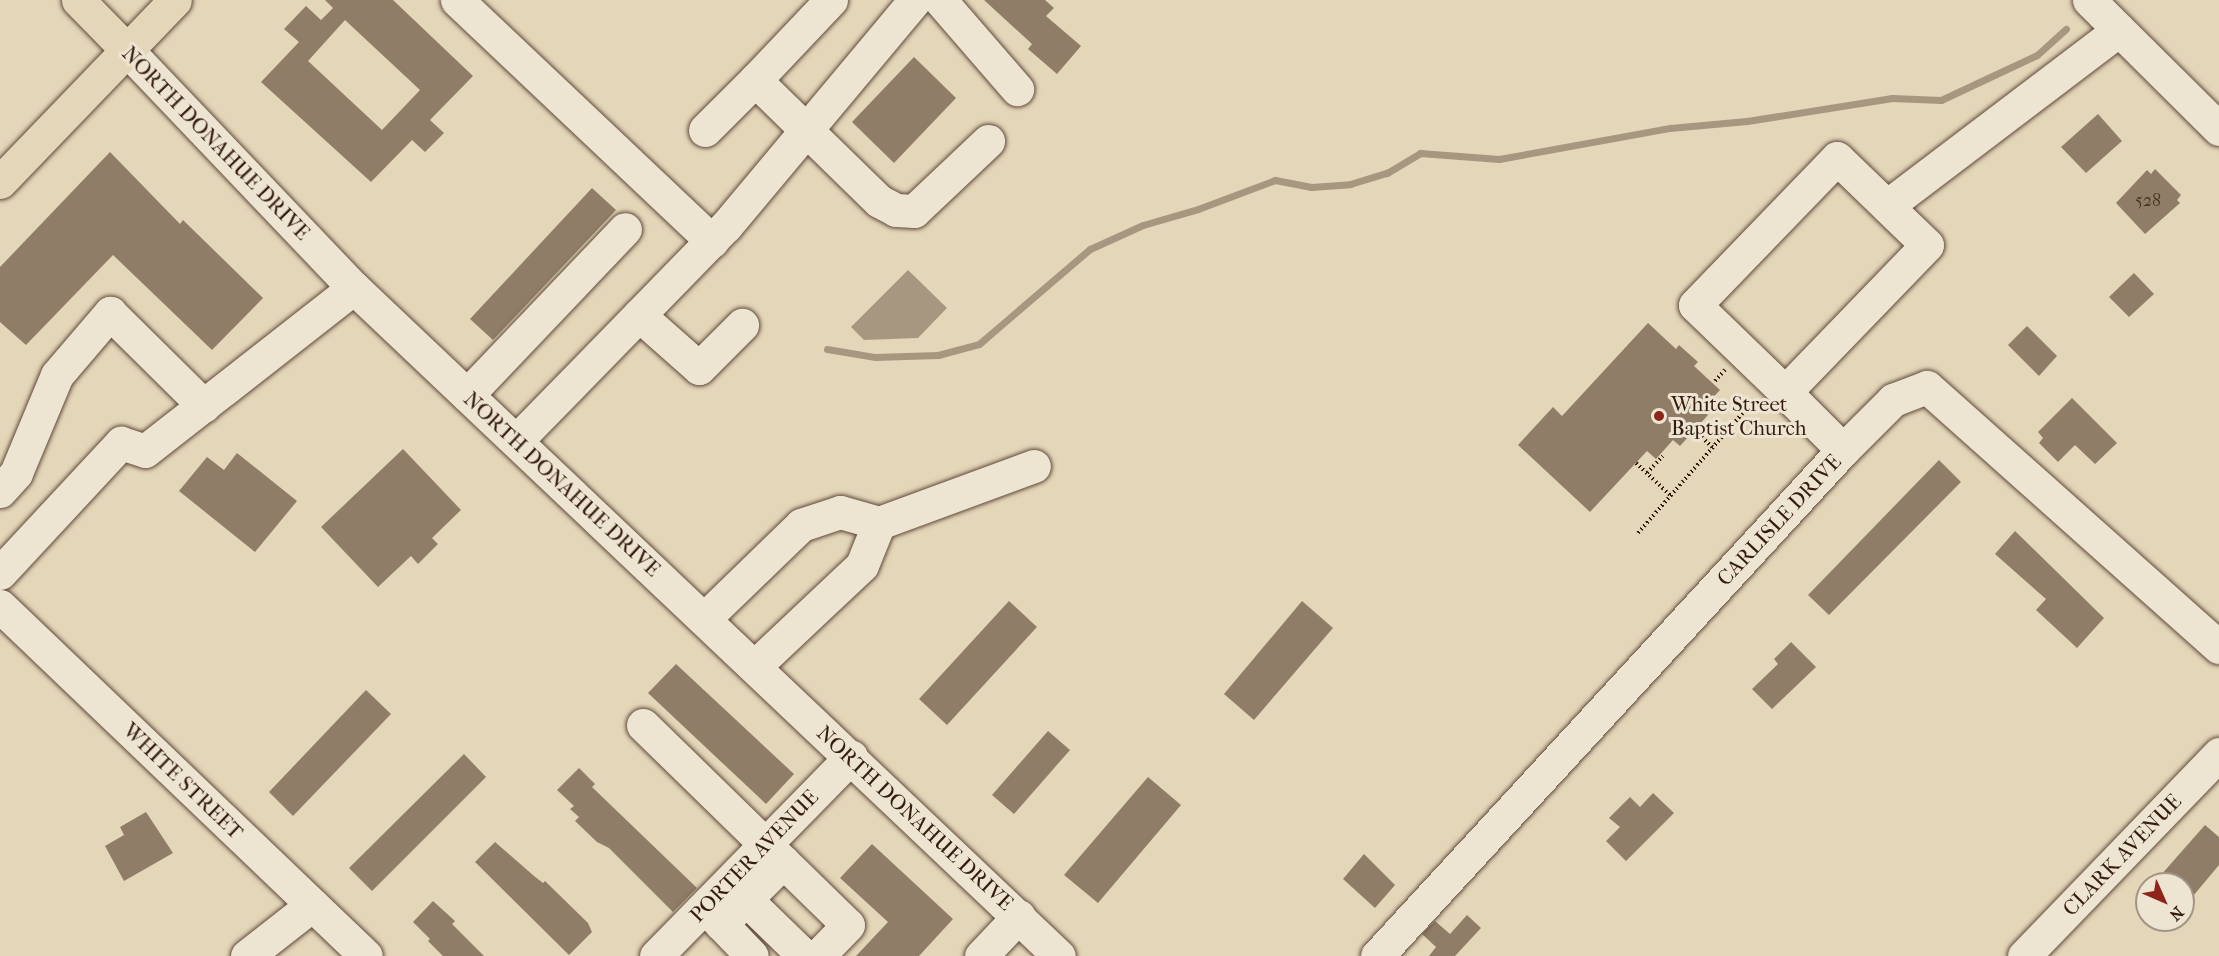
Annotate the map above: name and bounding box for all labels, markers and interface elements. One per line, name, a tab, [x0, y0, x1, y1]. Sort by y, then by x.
street label: NORTH DONAHUE DRIVE	[117, 41, 315, 245]
house number: 528	[2135, 190, 2161, 212]
street label: NORTH DONAHUE DRIVE	[459, 386, 665, 582]
place label: White Street Baptist Church	[1671, 391, 1807, 441]
marker: White Street Baptist Church	[1652, 409, 1666, 423]
street label: CARLISLE DRIVE	[1712, 449, 1846, 591]
street label: WHITE STREET	[118, 717, 248, 845]
street label: NORTH DONAHUE DRIVE	[812, 720, 1018, 916]
street label: PORTER AVENUE	[684, 785, 824, 927]
street label: CLARK AVENUE	[2057, 789, 2187, 921]
north arrow	[2135, 872, 2195, 932]

